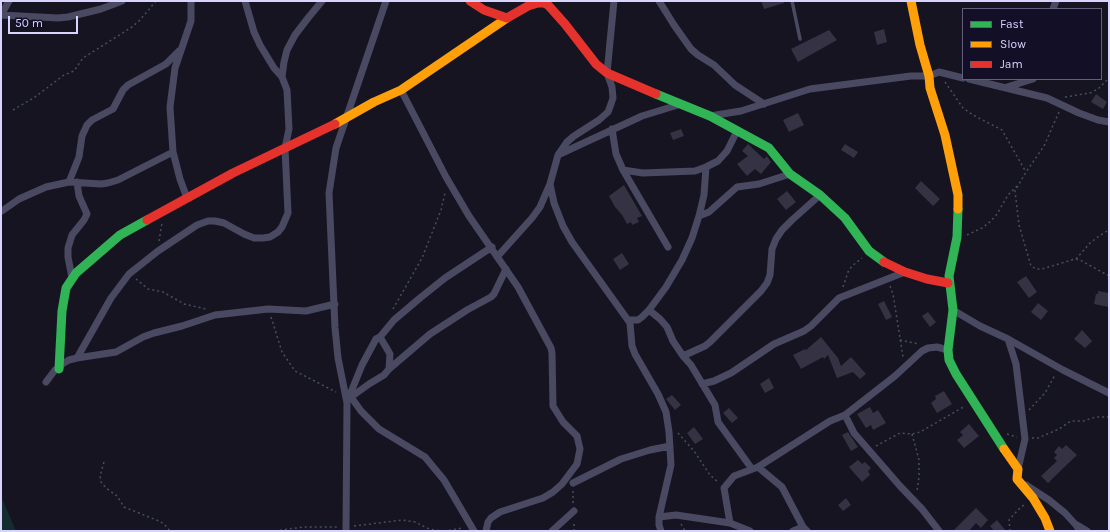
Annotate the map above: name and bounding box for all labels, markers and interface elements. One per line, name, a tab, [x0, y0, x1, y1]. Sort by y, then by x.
scale bar	[10, 8, 80, 34]
legend	[962, 8, 1102, 80]
text: 50 m	[15, 16, 43, 30]
text: Fast	[1000, 17, 1023, 31]
text: Slow	[1000, 37, 1026, 51]
text: Jam	[1000, 57, 1023, 71]

